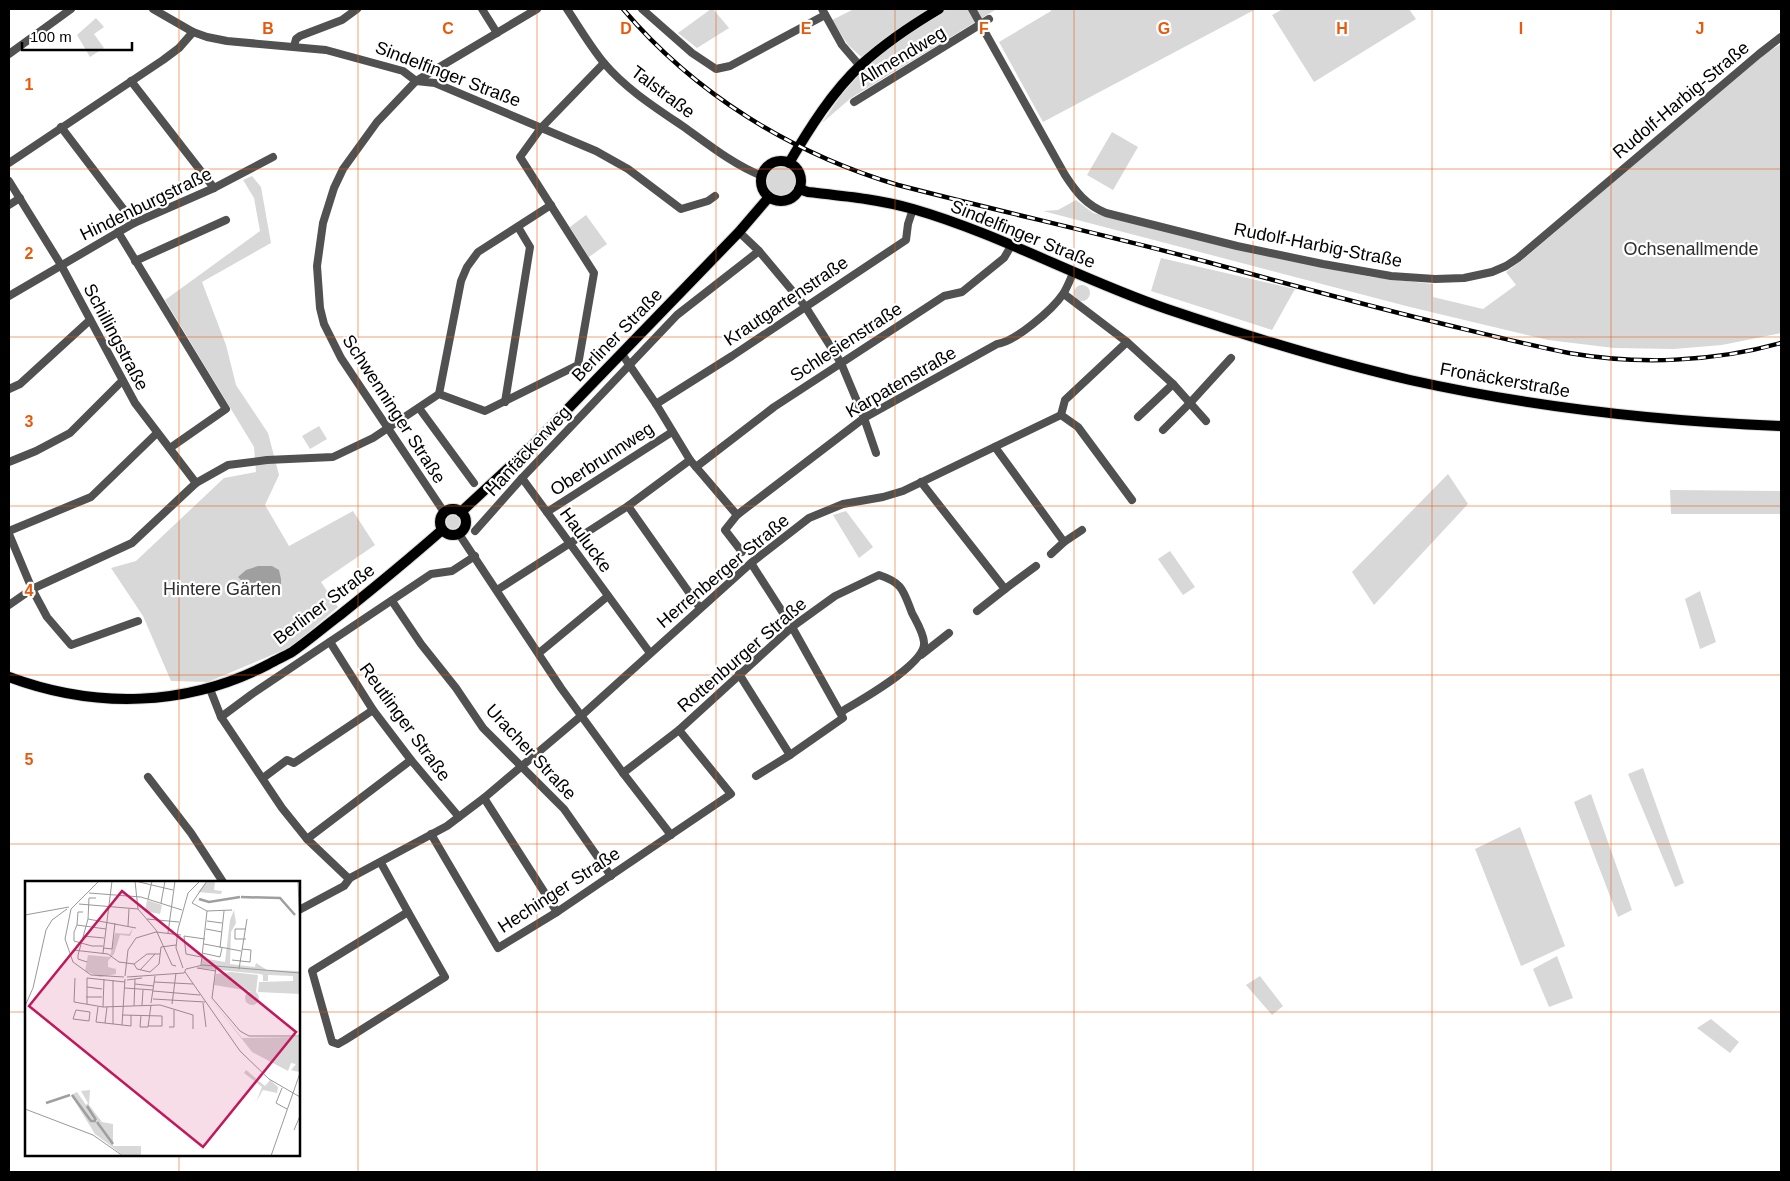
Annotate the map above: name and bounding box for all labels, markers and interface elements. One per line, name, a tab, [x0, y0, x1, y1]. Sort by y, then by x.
scale bar	[22, 20, 132, 52]
text: B	[262, 20, 274, 37]
text: C	[442, 20, 454, 37]
text: D	[620, 20, 632, 37]
text: E	[801, 20, 812, 37]
text: F	[979, 20, 989, 37]
text: G	[1158, 20, 1170, 37]
text: H	[1336, 20, 1348, 37]
text: I	[1519, 20, 1523, 37]
text: J	[1696, 20, 1704, 37]
street label: Allmendweg	[855, 22, 949, 90]
text: 100 m	[30, 28, 72, 45]
street label: Sindelfinger Straße	[372, 37, 524, 111]
street label: Rudolf-Harbig-Straße	[1609, 37, 1753, 163]
street label: Talstraße	[627, 62, 699, 122]
text: 1	[25, 76, 34, 93]
street label: Hindenburgstraße	[77, 163, 215, 245]
street label: Sindelfinger Straße	[948, 196, 1098, 272]
street label: Rudolf-Harbig-Straße	[1232, 219, 1404, 271]
park label: Ochsenallmende	[1623, 239, 1759, 259]
text: 2	[25, 245, 34, 262]
street label: Krautgartenstraße	[720, 252, 852, 350]
street label: Schillingstraße	[79, 280, 153, 394]
street label: Berliner Straße	[568, 285, 666, 385]
street label: Schlesienstraße	[786, 298, 906, 386]
street label: Schwenninger Straße	[338, 331, 450, 487]
street label: Karpatenstraße	[842, 342, 960, 422]
street label: Fronäckerstraße	[1438, 359, 1572, 401]
street label: Hanfäckerweg	[481, 402, 575, 500]
text: 3	[25, 413, 34, 430]
street label: Oberbrunnweg	[547, 418, 657, 500]
street label: Haulucke	[556, 504, 616, 576]
street label: Herrenberger Straße	[653, 510, 793, 632]
street label: Berliner Straße	[270, 560, 378, 648]
park label: Hintere Gärten	[163, 579, 281, 599]
text: 4	[25, 582, 34, 599]
street label: Rottenburger Straße	[674, 594, 810, 716]
street label: Reutlinger Straße	[355, 659, 455, 785]
street label: Uracher Straße	[482, 700, 580, 804]
text: 5	[25, 751, 34, 768]
street label: Hechinger Straße	[494, 843, 624, 937]
inset map	[25, 881, 300, 1156]

